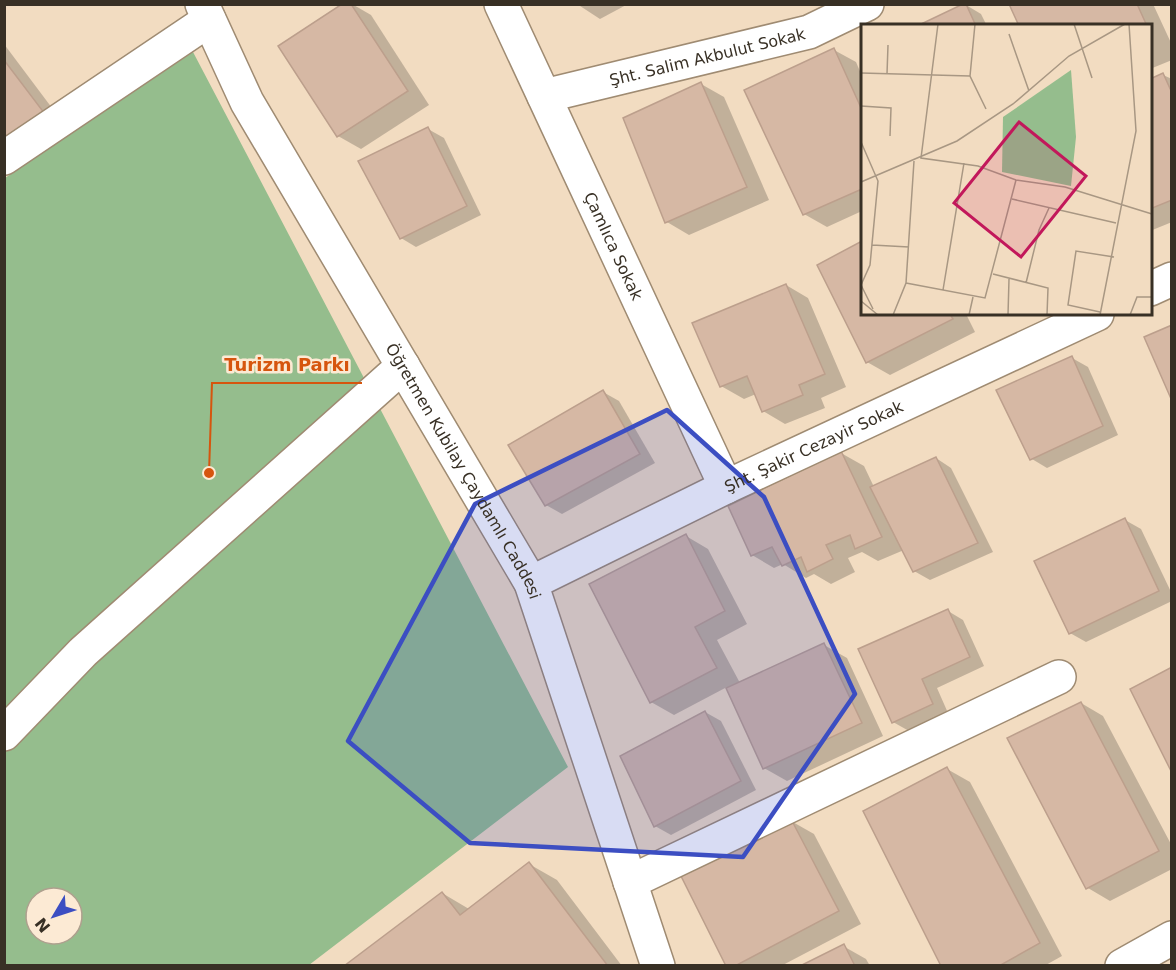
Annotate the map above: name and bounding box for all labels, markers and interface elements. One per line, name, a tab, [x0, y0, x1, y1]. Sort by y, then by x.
street label: Şht. Salim Akbulut Sokak	[608, 24, 808, 90]
inset map	[861, 24, 1152, 315]
street label: Çamlıca Sokak	[580, 189, 647, 304]
street label: Öğretmen Kubilay Çaydamlı Caddesi	[382, 340, 545, 601]
callout: Turizm Parkı	[212, 347, 362, 383]
text: Turizm Parkı	[224, 354, 350, 375]
street label: Şht. Şakir Cezayir Sokak	[721, 396, 907, 496]
north arrow	[24, 886, 84, 946]
text: N	[31, 914, 54, 936]

